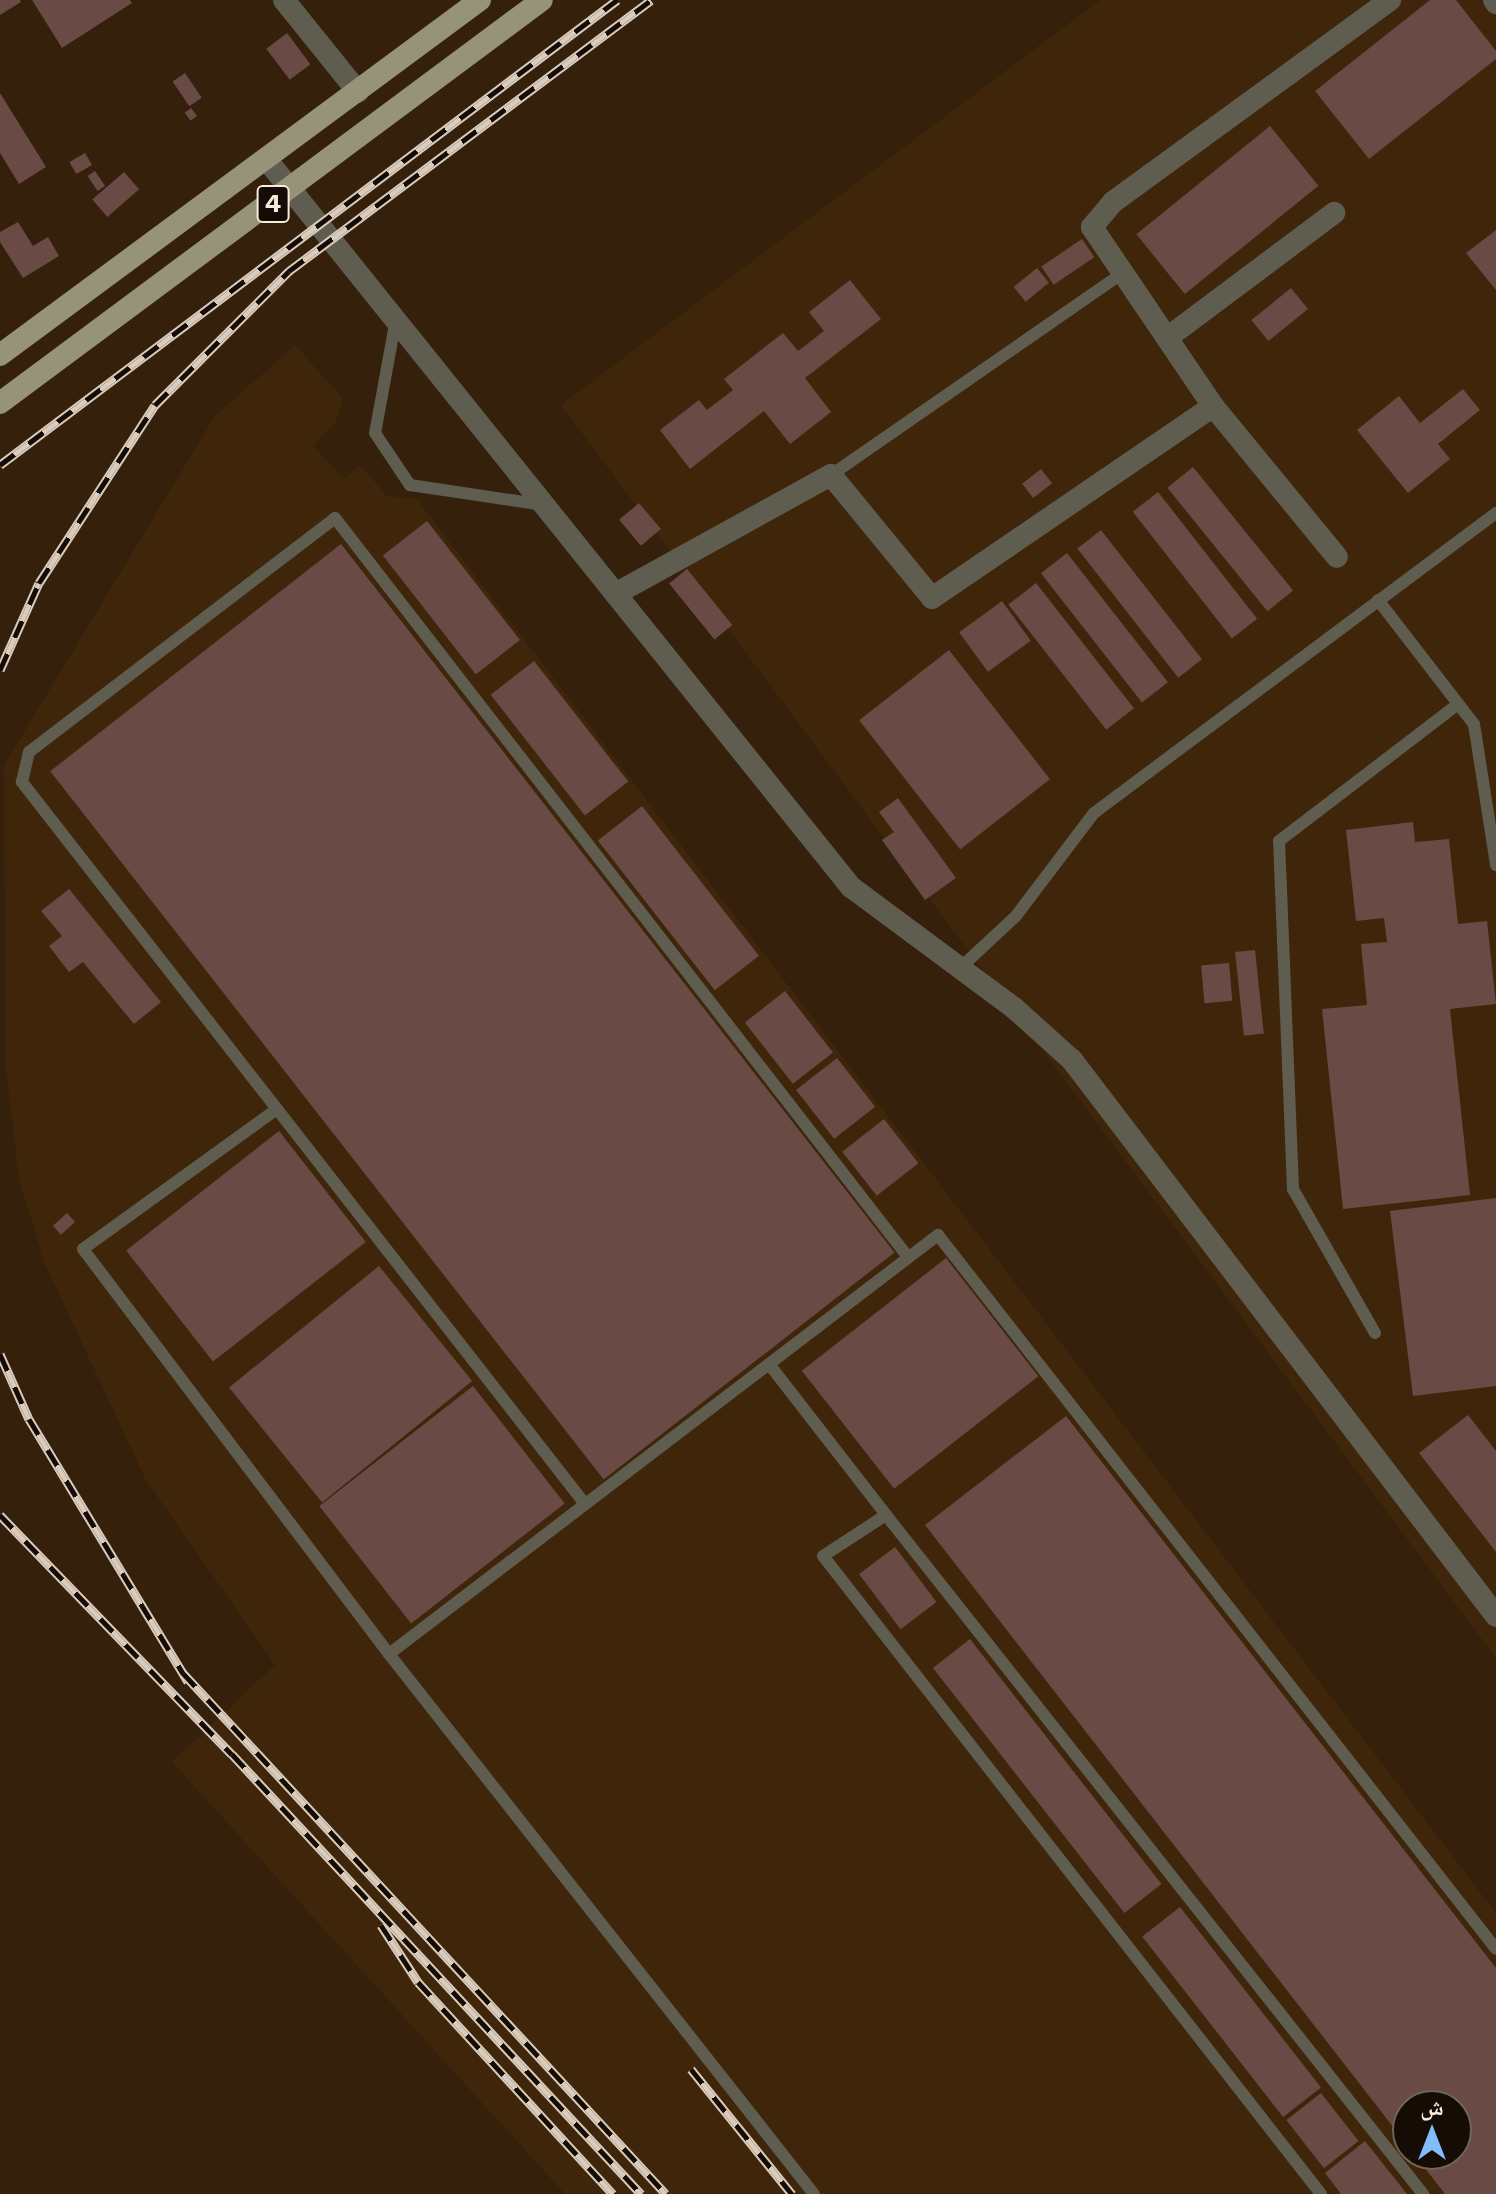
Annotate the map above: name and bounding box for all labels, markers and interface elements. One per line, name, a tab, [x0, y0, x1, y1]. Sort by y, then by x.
road number: 4	[255, 182, 291, 226]
north arrow	[1392, 2090, 1472, 2170]
text: ش	[1420, 2095, 1444, 2120]

